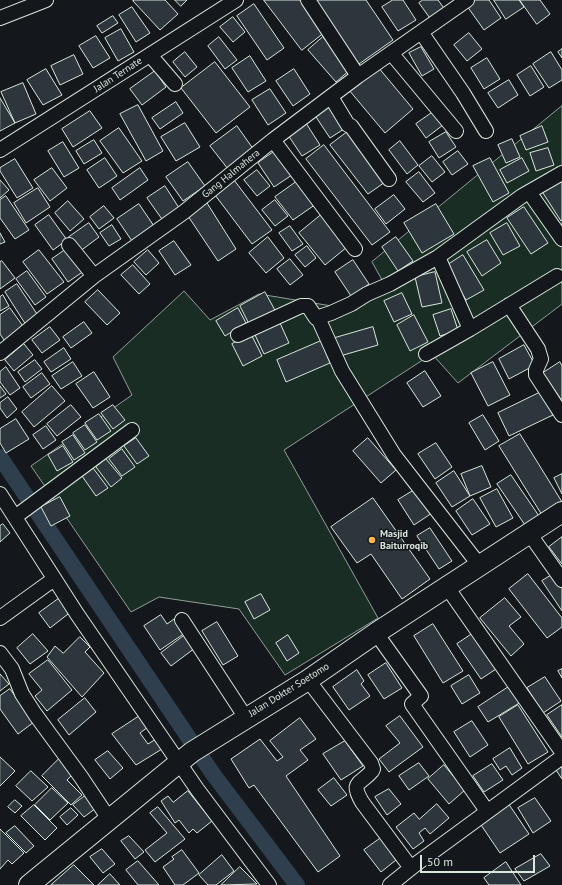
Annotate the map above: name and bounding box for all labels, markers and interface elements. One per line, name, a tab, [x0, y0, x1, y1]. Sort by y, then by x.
street label: Jalan Ternate	[91, 55, 145, 95]
street label: Gang Halmahera	[200, 147, 262, 201]
place label: Masjid Baiturroqib	[380, 528, 428, 552]
marker: Masjid Baiturroqib	[367, 535, 377, 545]
street label: Jalan Dokter Soetomo	[246, 660, 332, 720]
scale bar	[422, 847, 537, 873]
text: 50 m	[427, 854, 453, 869]

